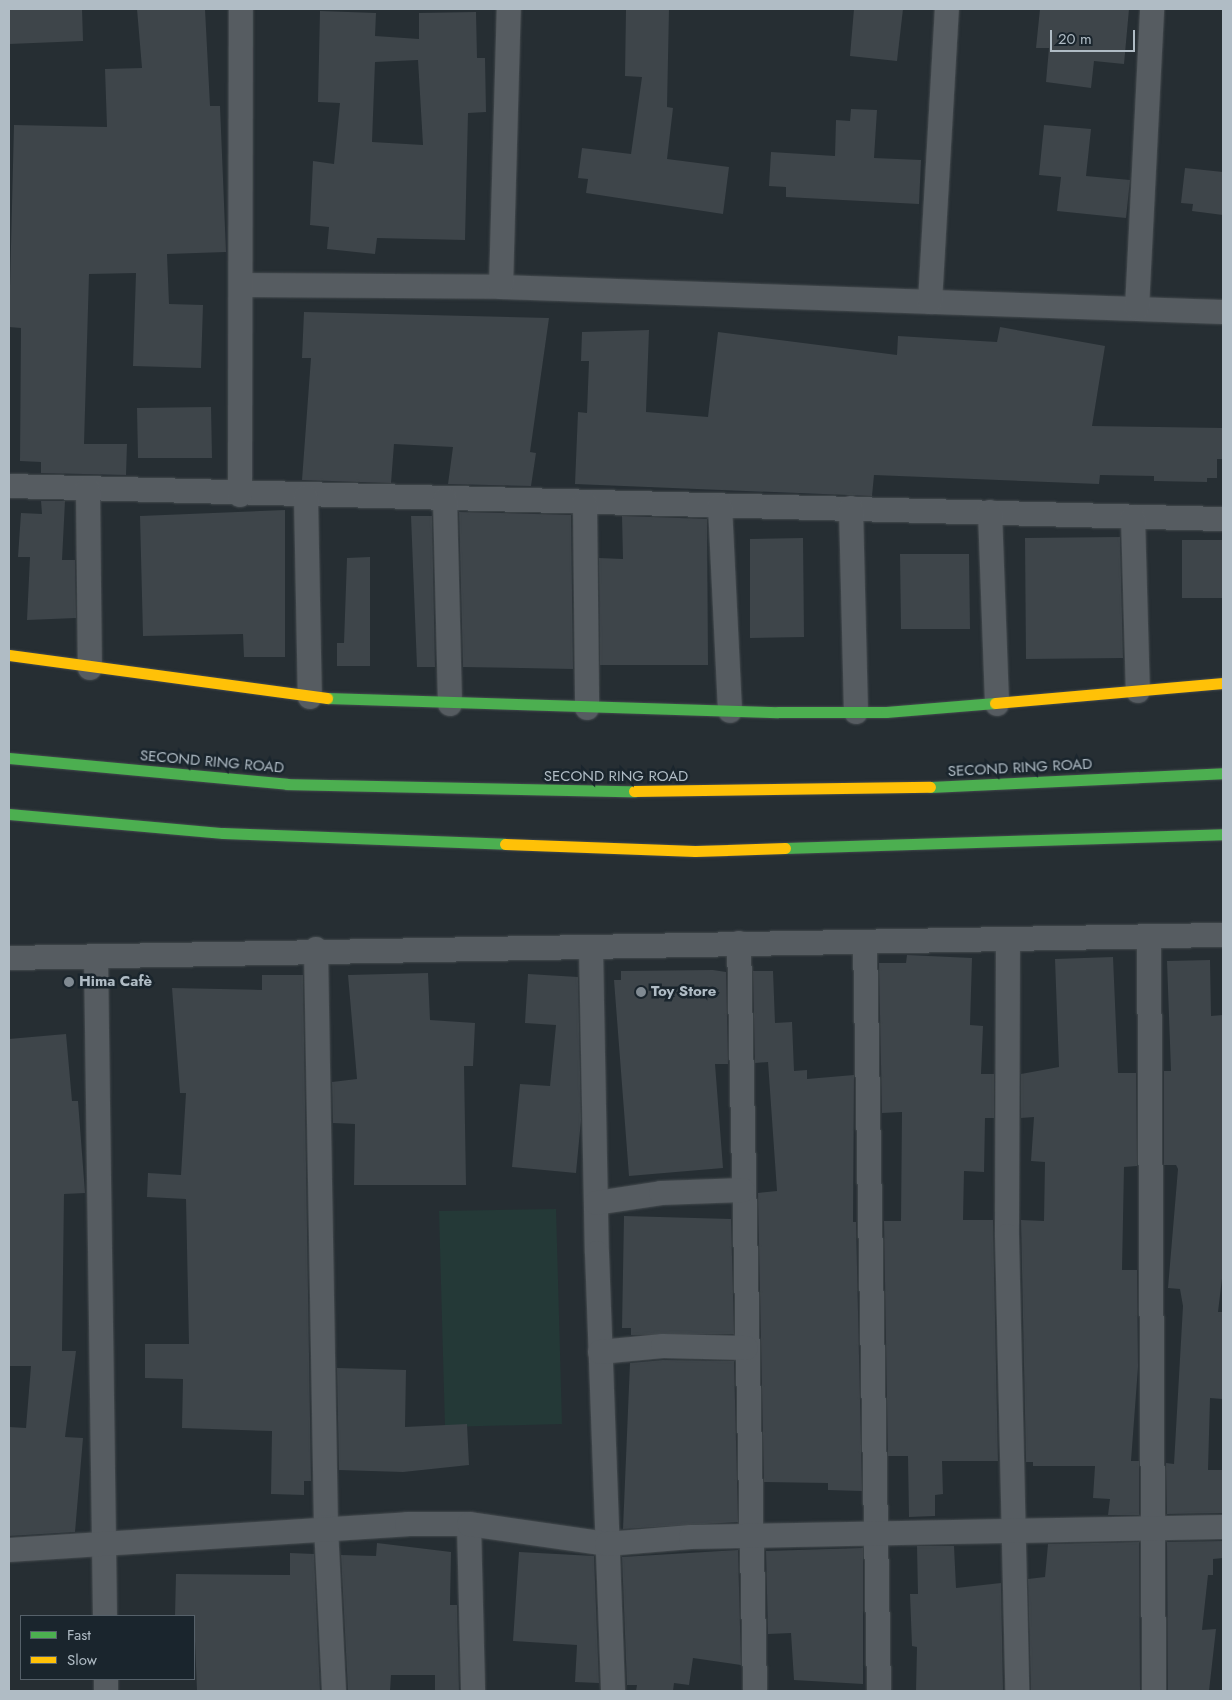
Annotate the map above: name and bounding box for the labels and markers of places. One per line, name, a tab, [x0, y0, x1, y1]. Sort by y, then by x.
place label: Hima Cafè	[79, 973, 152, 991]
marker: Hima Cafè	[63, 976, 75, 988]
place label: Toy Store	[651, 983, 716, 1001]
marker: Toy Store	[635, 986, 647, 998]

